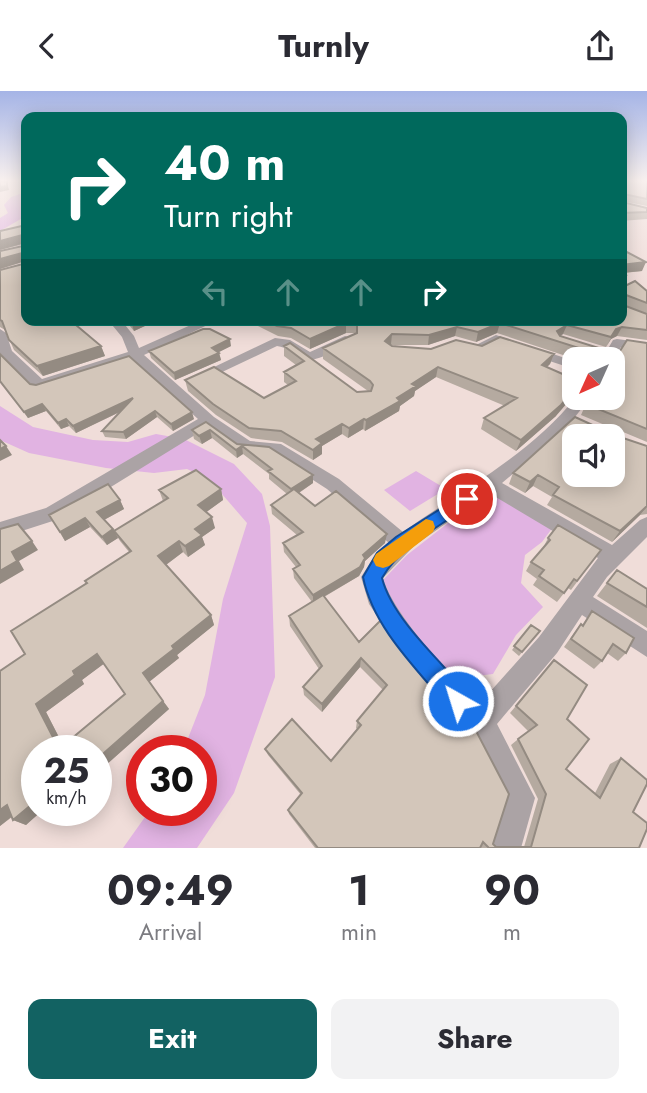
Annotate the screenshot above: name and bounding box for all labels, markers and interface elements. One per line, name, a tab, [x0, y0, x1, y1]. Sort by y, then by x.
text: Turnly	[278, 23, 369, 69]
icon: back	[28, 27, 66, 65]
icon: share	[581, 27, 619, 65]
text: 40 m	[164, 128, 286, 198]
icon: right	[49, 140, 140, 231]
text: Turn right	[164, 193, 293, 239]
icon: left	[196, 273, 234, 311]
icon: ahead	[269, 273, 307, 311]
icon: ahead	[342, 273, 380, 311]
icon: right	[415, 273, 453, 311]
north arrow	[562, 347, 625, 409]
map controls	[562, 347, 625, 487]
button: sound	[562, 424, 625, 487]
pin	[437, 469, 497, 529]
icon: arrive	[448, 480, 486, 518]
position arrow	[421, 664, 495, 738]
speed limit sign: 30	[126, 735, 217, 826]
text: 25	[44, 746, 89, 796]
text: km/h	[46, 785, 87, 811]
text: 09:49	[107, 860, 234, 921]
text: 1	[348, 860, 370, 921]
text: 90	[484, 860, 540, 921]
text: Arrival	[139, 915, 202, 949]
text: min	[341, 915, 377, 949]
text: m	[503, 915, 521, 949]
button: Exit	[28, 999, 317, 1079]
button: Share	[331, 999, 619, 1079]

